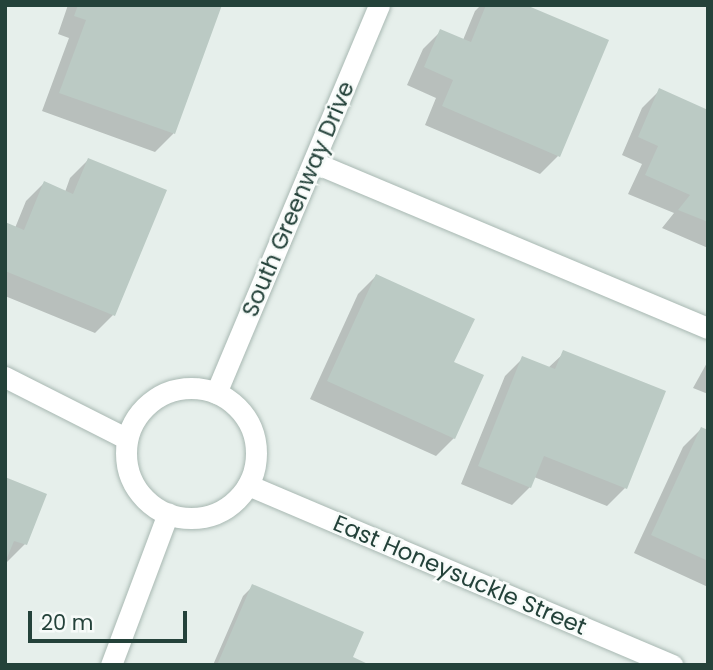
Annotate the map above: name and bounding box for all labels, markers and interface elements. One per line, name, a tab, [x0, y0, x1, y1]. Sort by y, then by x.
street label: South Greenway Drive	[236, 77, 360, 321]
street label: East Honeysuckle Street	[329, 509, 591, 641]
scale bar	[32, 596, 191, 640]
text: 20 m	[41, 608, 94, 637]

